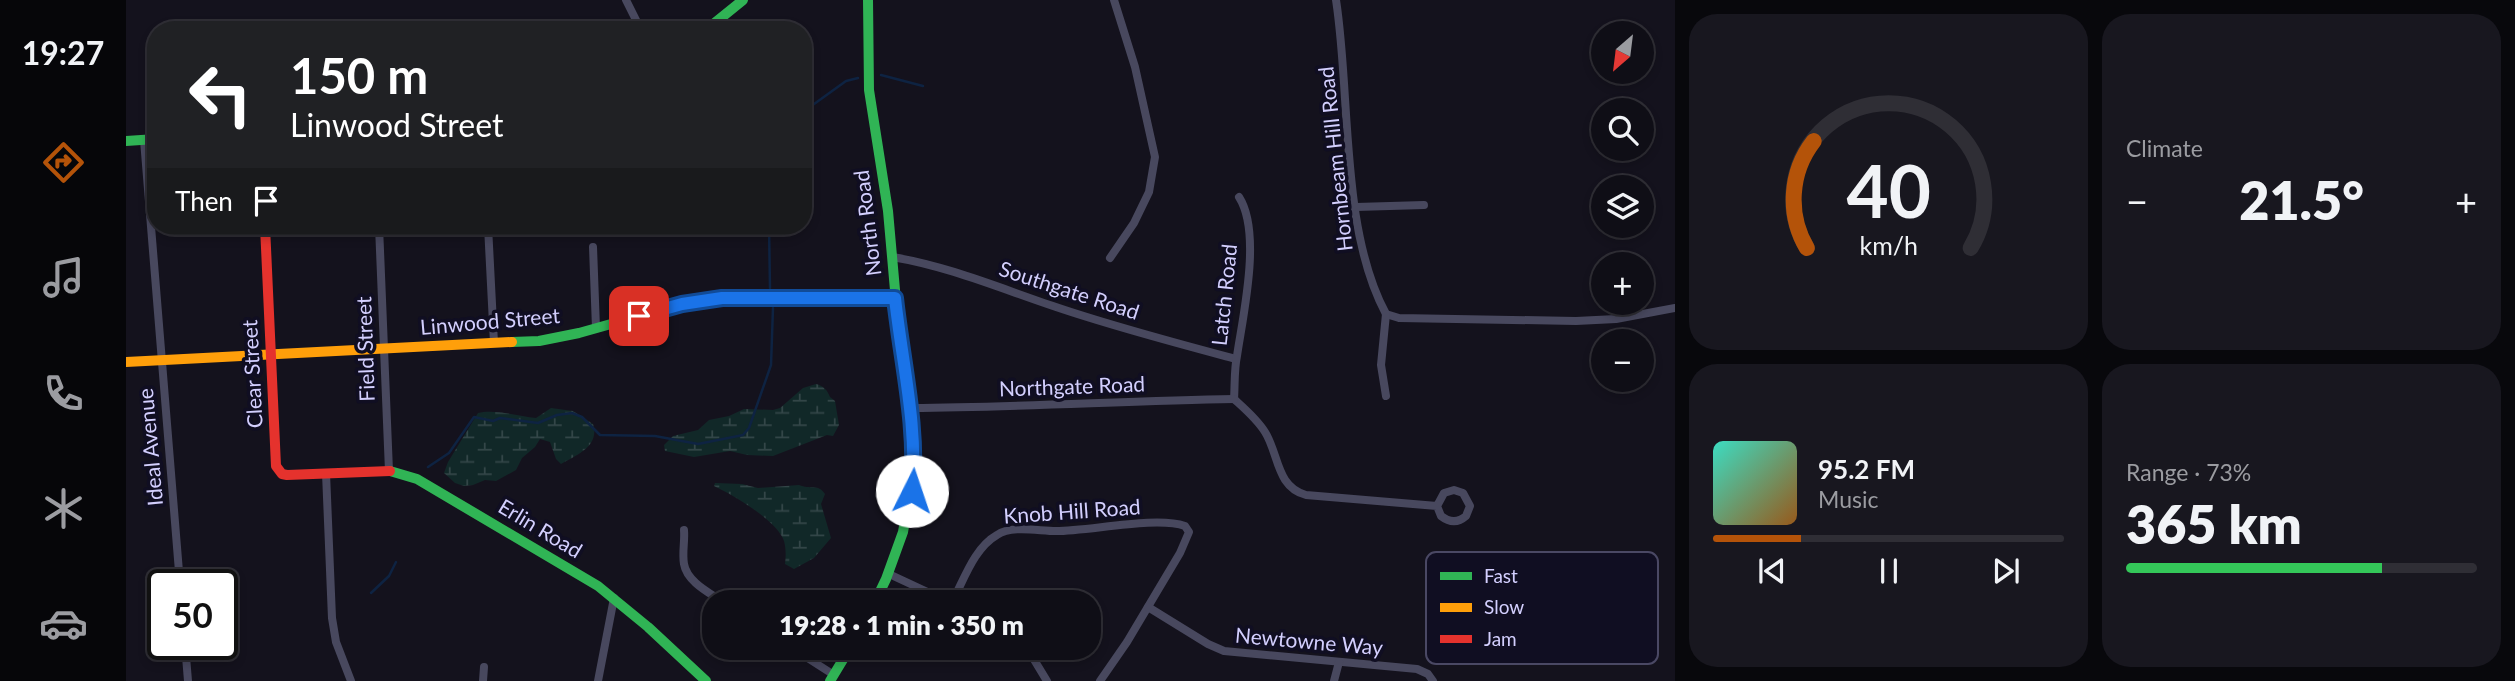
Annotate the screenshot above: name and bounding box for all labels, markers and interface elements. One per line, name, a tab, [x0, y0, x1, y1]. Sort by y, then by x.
north arrow	[1591, 21, 1654, 84]
map controls	[1591, 21, 1654, 392]
text: 19:27	[22, 33, 104, 72]
text: 150 m	[290, 46, 428, 104]
icon: left	[175, 49, 266, 140]
street label: Hornbeam Hill Road	[1312, 66, 1357, 253]
button: search	[1591, 98, 1654, 161]
text: Linwood Street	[290, 105, 503, 144]
text: Climate	[2126, 134, 2203, 162]
icon: directions	[39, 138, 88, 187]
text: 40	[1846, 146, 1931, 234]
street label: North Road	[848, 169, 885, 278]
text: 21.5°	[2239, 169, 2364, 231]
button: layers	[1591, 175, 1654, 238]
text: −	[2126, 178, 2148, 224]
text: +	[2455, 178, 2477, 224]
icon: arrive	[247, 182, 285, 220]
text: Then	[175, 185, 233, 217]
text: km/h	[1859, 230, 1918, 260]
street label: Latch Road	[1206, 243, 1241, 347]
button: +	[1591, 252, 1654, 315]
icon: music	[39, 253, 88, 302]
street label: Southgate Road	[996, 255, 1143, 324]
pin	[609, 286, 669, 346]
street label: Field Street	[350, 296, 379, 402]
icon: arrive	[620, 297, 658, 335]
street label: Linwood Street	[419, 302, 561, 339]
street label: Clear Street	[236, 319, 267, 429]
button: −	[1591, 329, 1654, 392]
icon: phone	[39, 369, 88, 418]
street label: Northgate Road	[998, 370, 1145, 401]
street label: Ideal Avenue	[132, 387, 167, 507]
text: 95.2 FM	[1818, 453, 1915, 485]
position arrow	[875, 454, 949, 528]
text: Range · 73%	[2126, 458, 2251, 486]
icon: climate	[39, 484, 88, 533]
text: Music	[1818, 485, 1878, 513]
street label: Erlin Road	[494, 493, 587, 562]
street label: Knob Hill Road	[1002, 493, 1141, 528]
text: 365 km	[2126, 493, 2302, 555]
legend	[1426, 552, 1658, 664]
icon: previous	[1753, 552, 1791, 590]
icon: pause	[1870, 552, 1908, 590]
icon: next	[1987, 552, 2025, 590]
text: Fast	[1484, 564, 1518, 587]
speed limit sign: 50	[147, 569, 238, 660]
text: Slow	[1484, 595, 1524, 618]
icon: car	[39, 599, 88, 648]
text: 19:28 · 1 min · 350 m	[779, 609, 1024, 641]
street label: Newtowne Way	[1234, 622, 1384, 659]
text: Jam	[1484, 627, 1517, 650]

